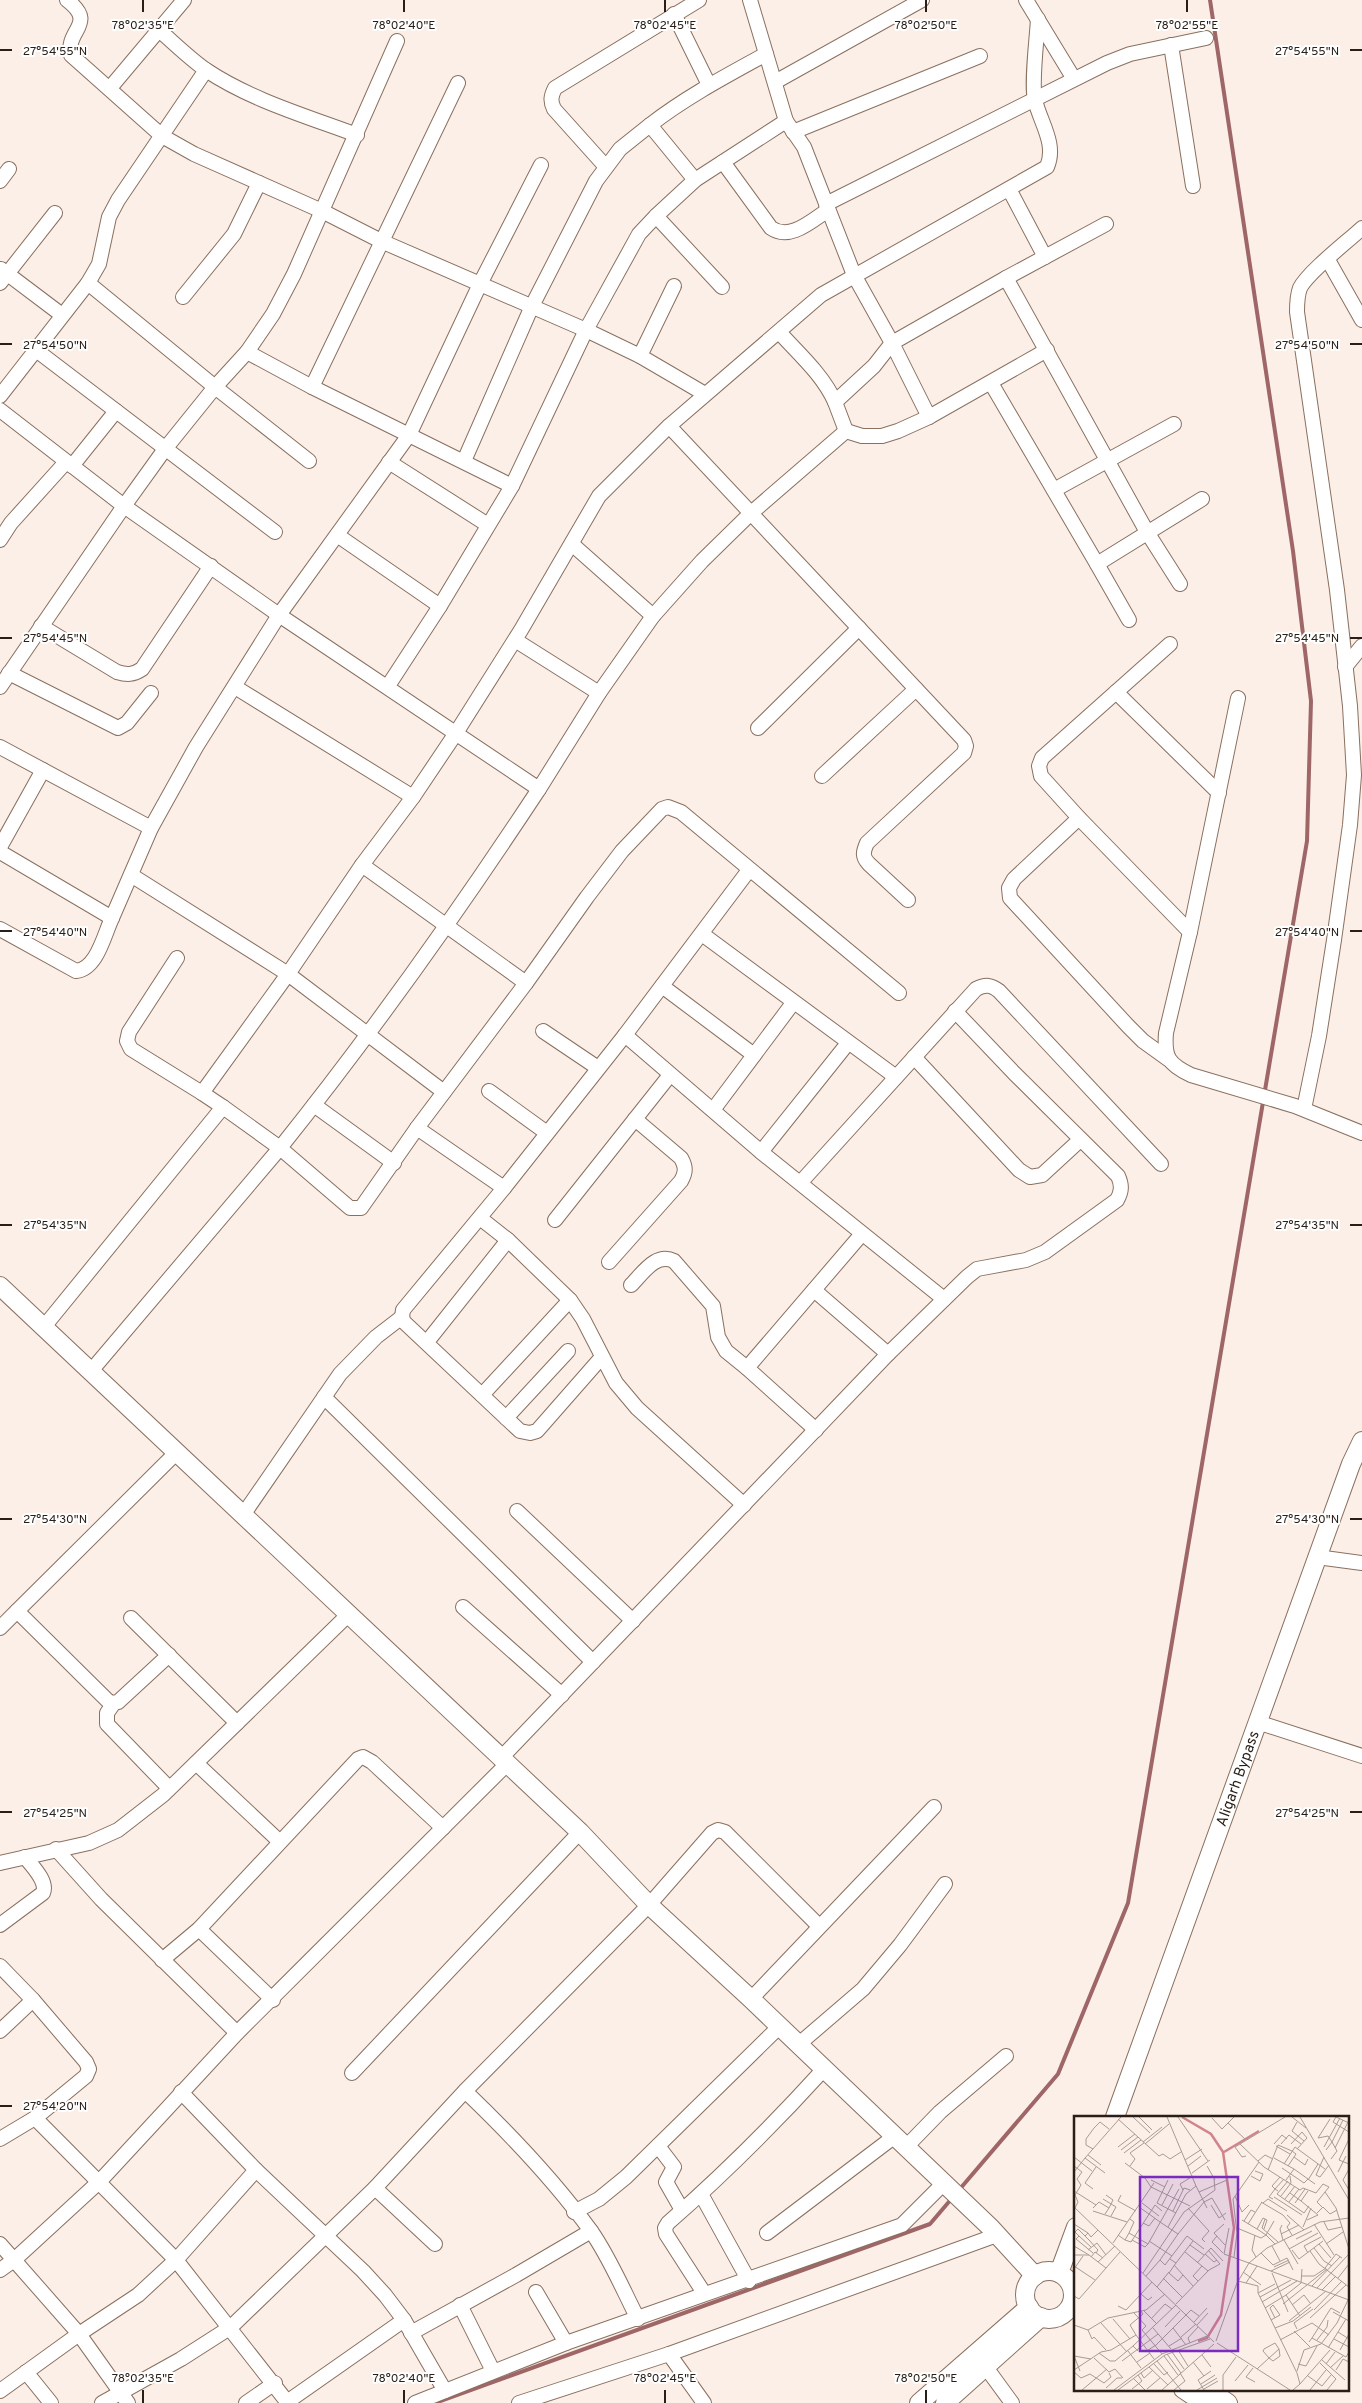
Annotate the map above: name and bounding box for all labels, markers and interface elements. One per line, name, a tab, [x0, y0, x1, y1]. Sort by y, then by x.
text: 78°02'35"E	[112, 18, 174, 34]
text: 78°02'40"E	[373, 18, 435, 34]
text: 78°02'45"E	[634, 18, 696, 34]
text: 78°02'50"E	[895, 18, 957, 34]
text: 78°02'55"E	[1156, 18, 1218, 34]
text: 27°54'55"N	[23, 44, 87, 60]
text: 27°54'55"N	[1275, 44, 1339, 60]
text: 27°54'50"N	[23, 338, 87, 354]
text: 27°54'50"N	[1275, 338, 1339, 354]
text: 27°54'45"N	[23, 631, 87, 647]
text: 27°54'45"N	[1275, 631, 1339, 647]
text: 27°54'40"N	[23, 925, 87, 941]
text: 27°54'40"N	[1275, 925, 1339, 941]
text: 27°54'35"N	[23, 1218, 87, 1234]
text: 27°54'35"N	[1275, 1218, 1339, 1234]
text: 27°54'30"N	[23, 1512, 87, 1528]
text: 27°54'30"N	[1275, 1512, 1339, 1528]
street label: Aligarh Bypass	[1213, 1728, 1265, 1829]
text: 27°54'25"N	[23, 1806, 87, 1822]
text: 27°54'25"N	[1275, 1806, 1339, 1822]
text: 27°54'20"N	[23, 2099, 87, 2115]
inset map	[1074, 2116, 1350, 2390]
text: 78°02'35"E	[112, 2371, 174, 2387]
text: 78°02'40"E	[373, 2371, 435, 2387]
text: 78°02'45"E	[634, 2371, 696, 2387]
text: 78°02'50"E	[895, 2371, 957, 2387]

